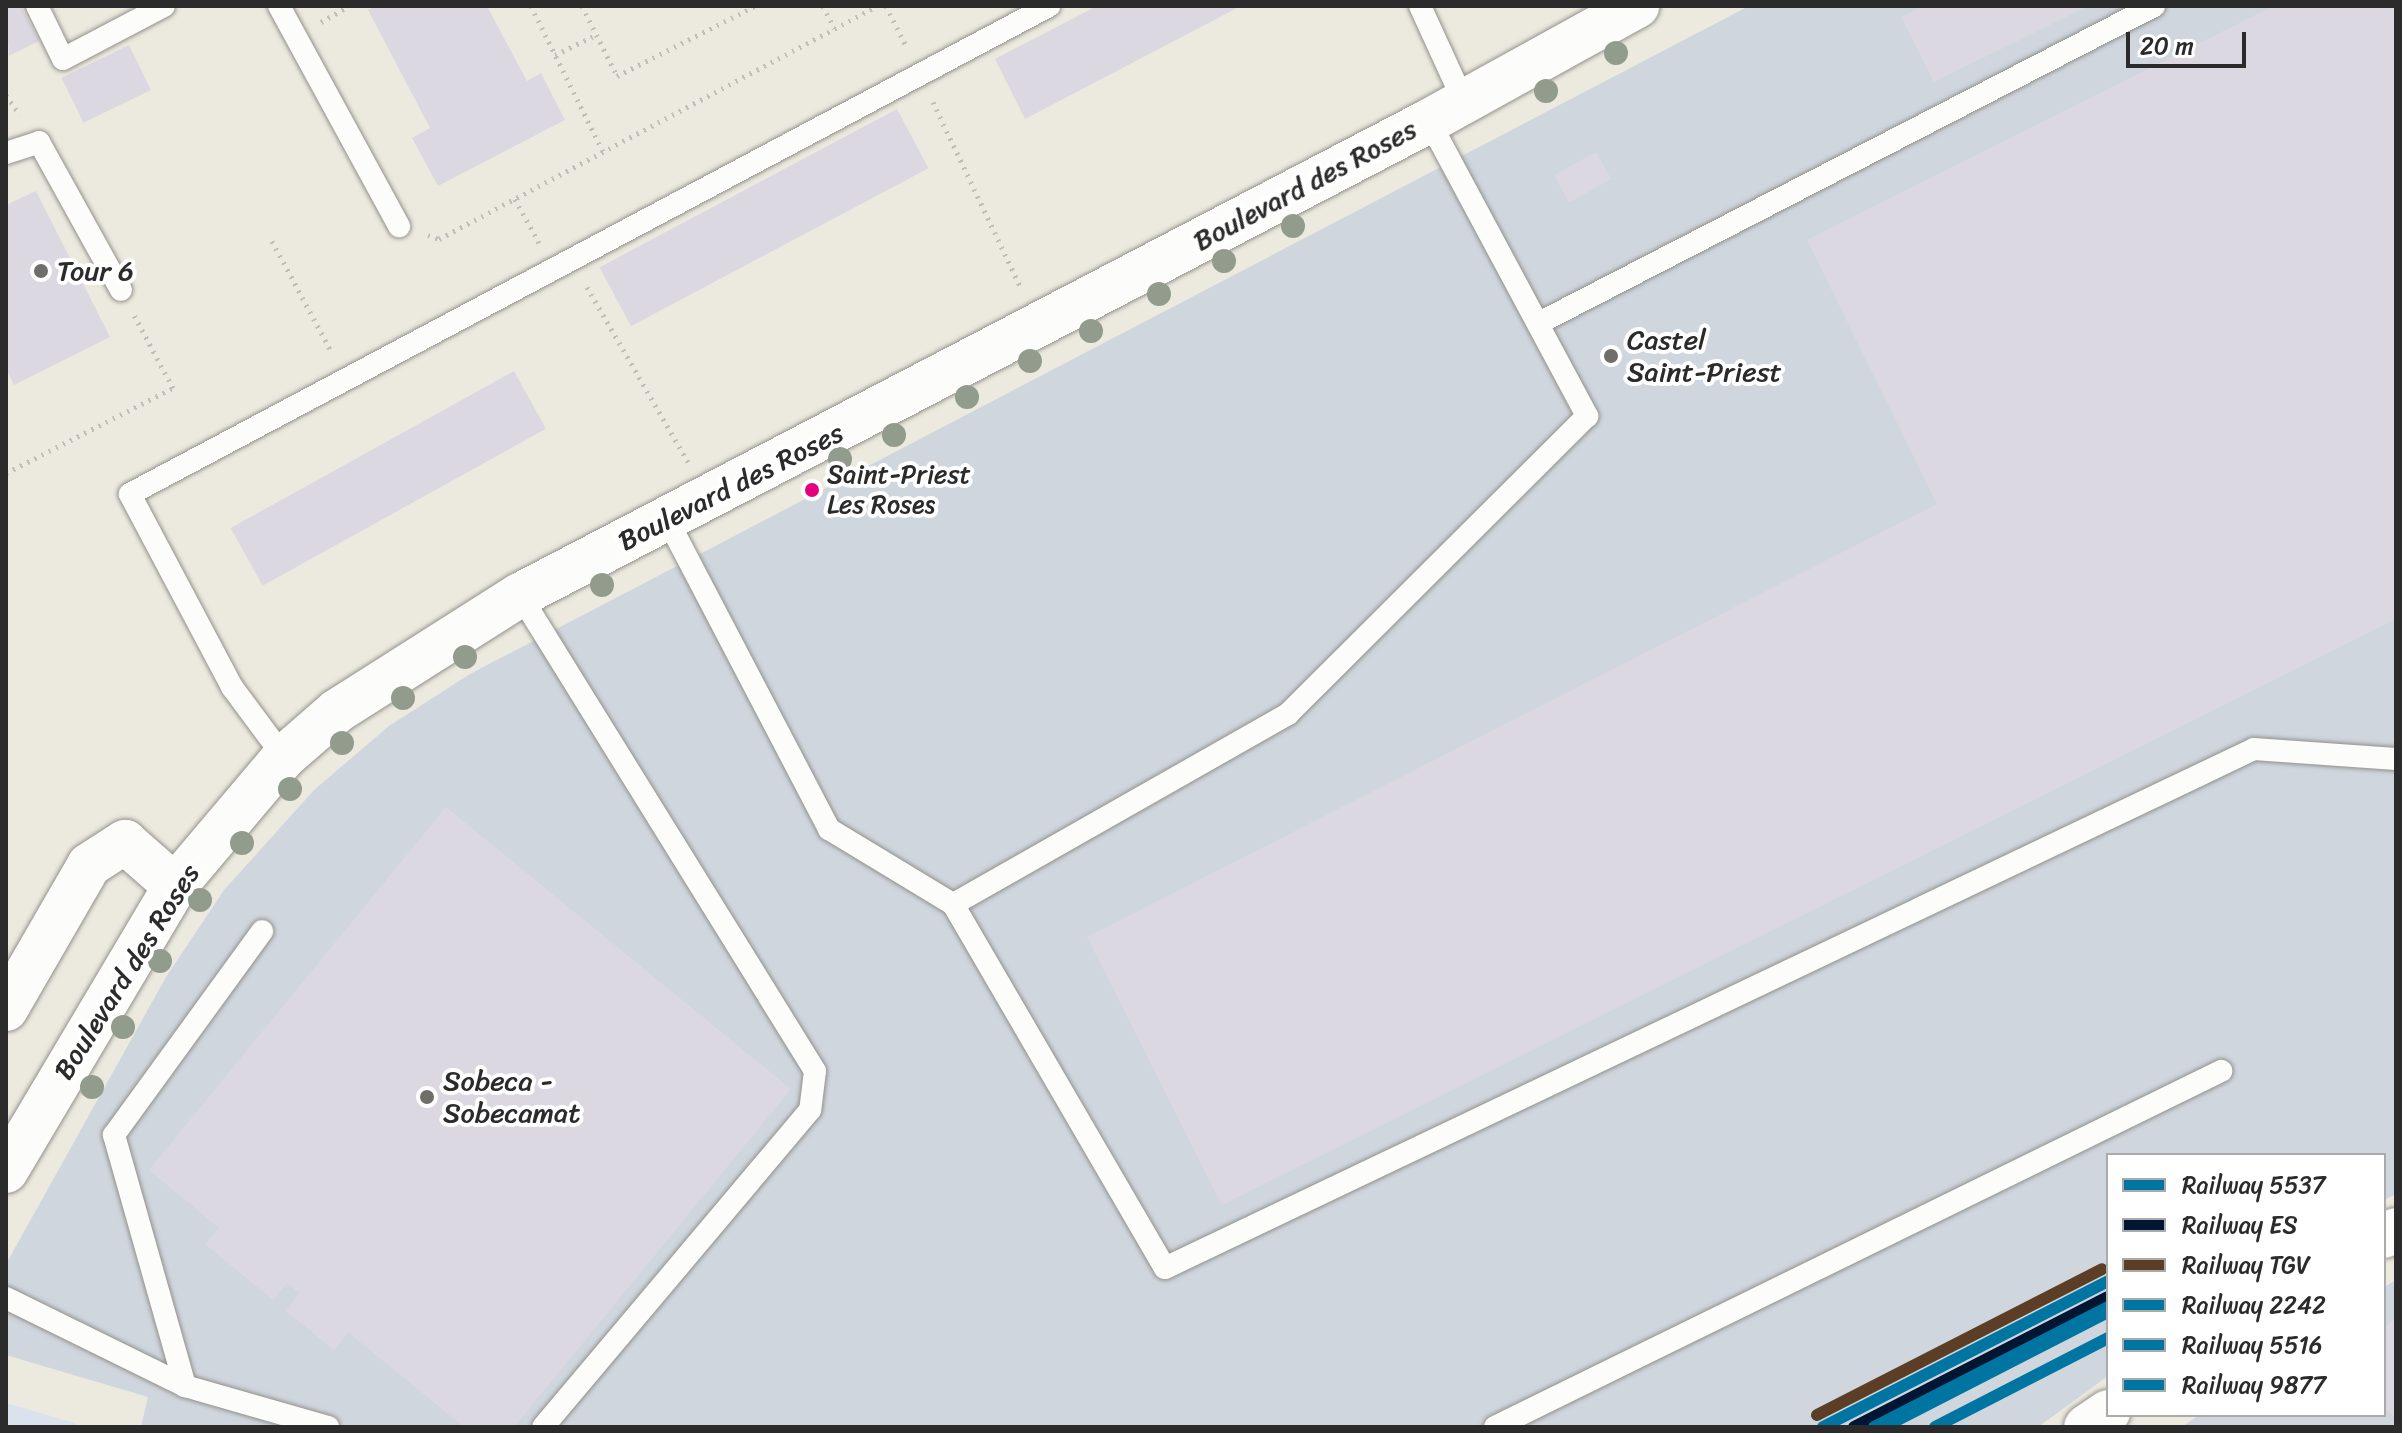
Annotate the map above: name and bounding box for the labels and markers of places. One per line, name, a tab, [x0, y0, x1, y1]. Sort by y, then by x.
place label: Tour 6	[57, 254, 134, 288]
marker: Tour 6	[32, 262, 50, 280]
place label: Castel Saint-Priest	[1627, 323, 1782, 389]
marker: Castel Saint-Priest	[1602, 347, 1620, 365]
place label: Saint-Priest Les Roses	[827, 459, 971, 520]
marker: Saint-Priest Les Roses	[804, 482, 820, 498]
place label: Sobeca - Sobecamat	[443, 1064, 580, 1130]
marker: Sobeca - Sobecamat	[418, 1088, 436, 1106]

